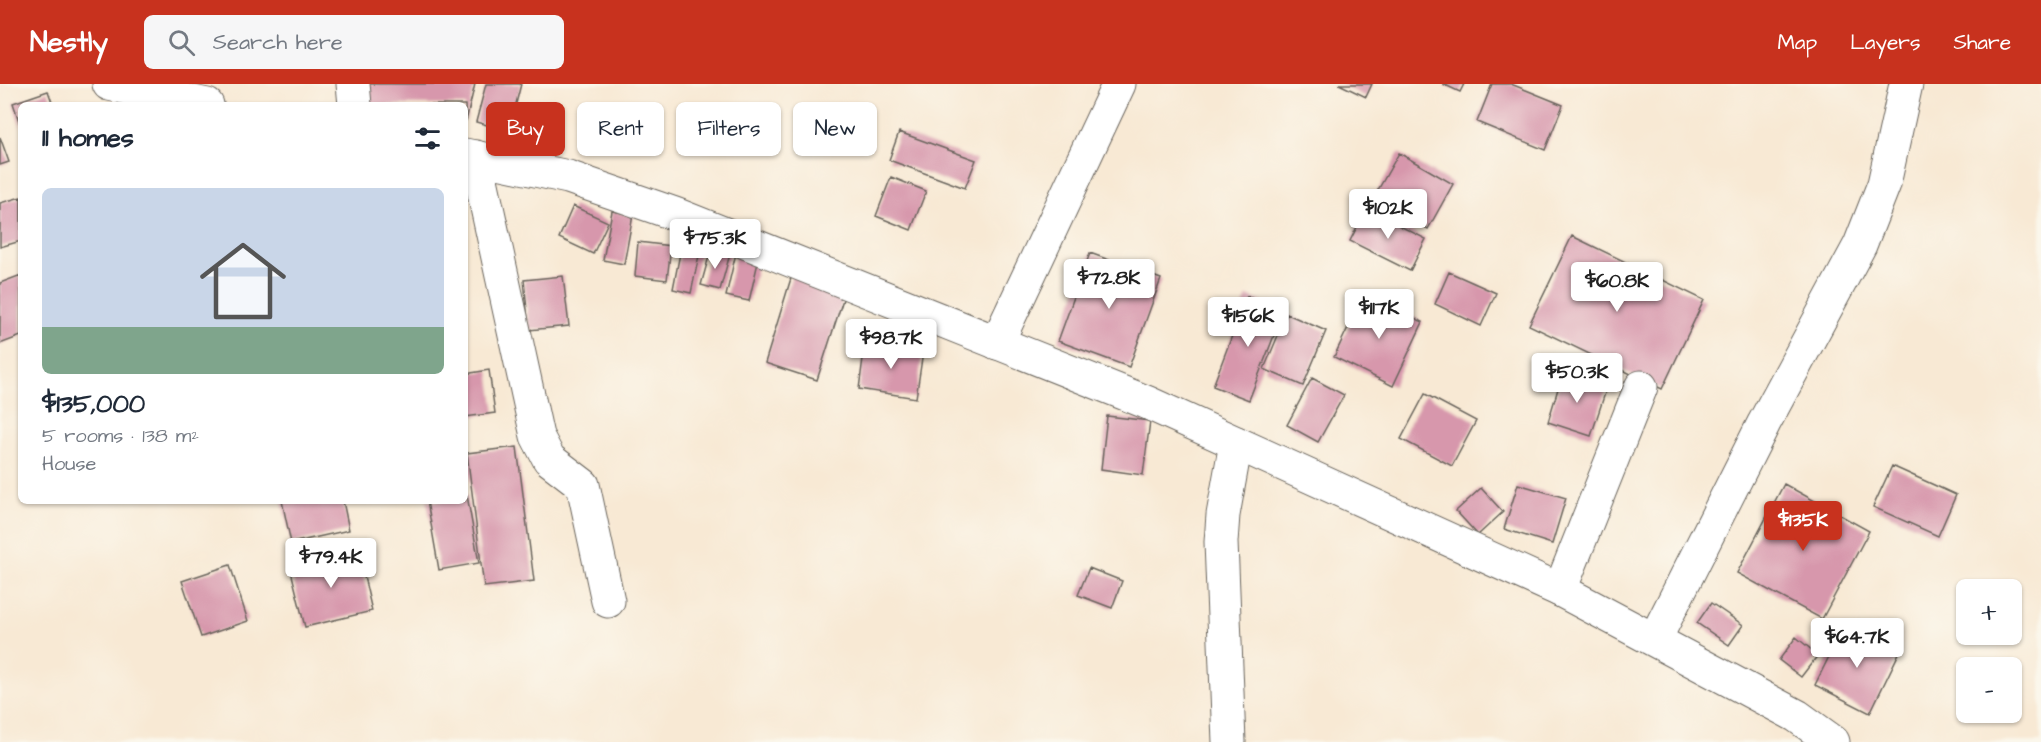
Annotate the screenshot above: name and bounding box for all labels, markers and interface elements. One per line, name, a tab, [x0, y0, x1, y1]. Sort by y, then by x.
search box	[144, 15, 564, 69]
text: Nestly	[30, 23, 108, 62]
icon: search	[165, 26, 198, 59]
text: Search here	[213, 27, 343, 58]
text: Map	[1777, 28, 1817, 57]
text: Layers	[1850, 28, 1920, 57]
text: Share	[1953, 28, 2011, 57]
chip: Buy	[486, 102, 565, 156]
chip: Rent	[577, 102, 664, 156]
chip: Filters	[676, 102, 781, 156]
chip: New	[793, 102, 877, 156]
text: 11 homes	[42, 120, 134, 156]
icon: filters	[411, 122, 444, 155]
pin: $102K	[1346, 189, 1430, 240]
text: $102K	[1363, 194, 1413, 222]
pin: $75.3K	[666, 219, 764, 270]
text: $75.3K	[684, 224, 746, 252]
icon: home	[189, 227, 297, 335]
pin: $72.8K	[1060, 259, 1158, 310]
pin: $60.8K	[1568, 262, 1666, 313]
text: $72.8K	[1078, 264, 1140, 292]
text: $60.8K	[1585, 267, 1649, 295]
pin: $117K	[1337, 289, 1421, 340]
text: $117K	[1359, 294, 1399, 322]
pin: $156K	[1206, 297, 1290, 348]
text: $156K	[1222, 302, 1274, 330]
pin: $98.7K	[842, 319, 940, 370]
text: $98.7K	[860, 324, 922, 352]
pin: $50.3K	[1528, 353, 1626, 404]
text: $50.3K	[1545, 358, 1609, 386]
text: $135,000	[42, 386, 145, 422]
text: 5 rooms · 138 m²	[42, 422, 199, 450]
text: House	[42, 450, 96, 478]
pin: $135K	[1761, 501, 1845, 552]
text: $135K	[1778, 506, 1828, 534]
pin: $79.4K	[282, 538, 380, 589]
text: $79.4K	[299, 543, 363, 571]
map controls	[1956, 579, 2022, 723]
button: +	[1956, 579, 2022, 645]
pin: $64.7K	[1808, 618, 1906, 669]
text: $64.7K	[1825, 623, 1889, 651]
button: −	[1956, 657, 2022, 723]

